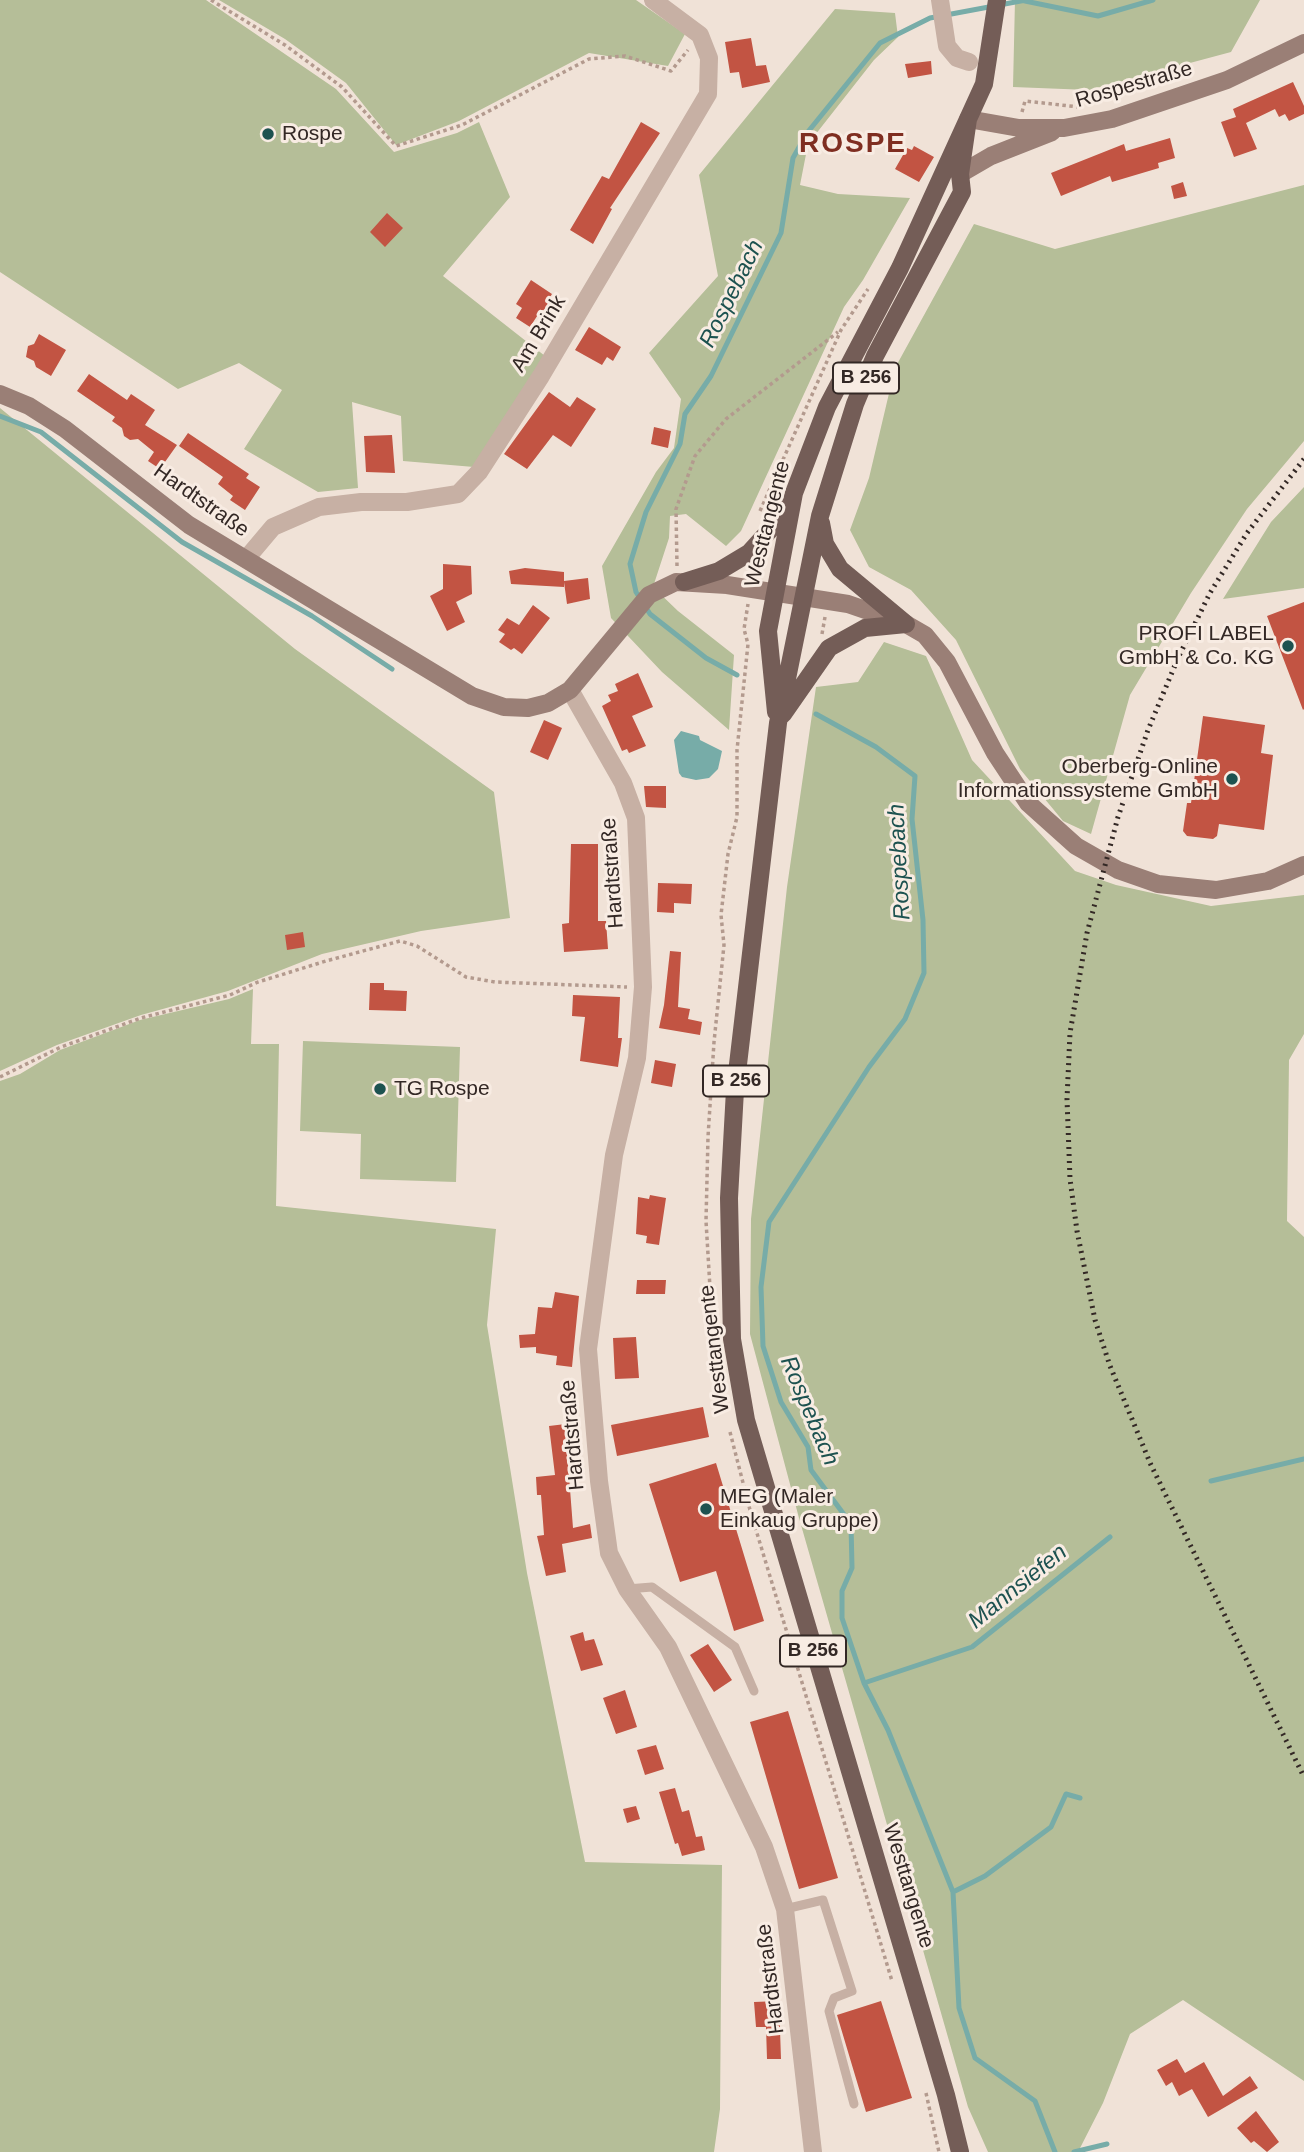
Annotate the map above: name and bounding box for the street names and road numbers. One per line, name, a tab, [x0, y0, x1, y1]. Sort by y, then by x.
street label: Rospestraße	[1073, 56, 1195, 114]
street label: Am Brink	[506, 291, 572, 377]
road number: B 256	[833, 362, 899, 394]
street label: Westtangente	[740, 458, 796, 590]
street label: Hardtstraße	[148, 459, 254, 543]
street label: Hardtstraße	[597, 817, 629, 929]
road number: B 256	[703, 1065, 769, 1096]
street label: Westtangente	[695, 1283, 735, 1415]
street label: Hardtstraße	[556, 1379, 590, 1491]
road number: B 256	[780, 1636, 846, 1666]
street label: Westtangente	[877, 1821, 939, 1951]
street label: Hardtstraße	[752, 1922, 790, 2036]

